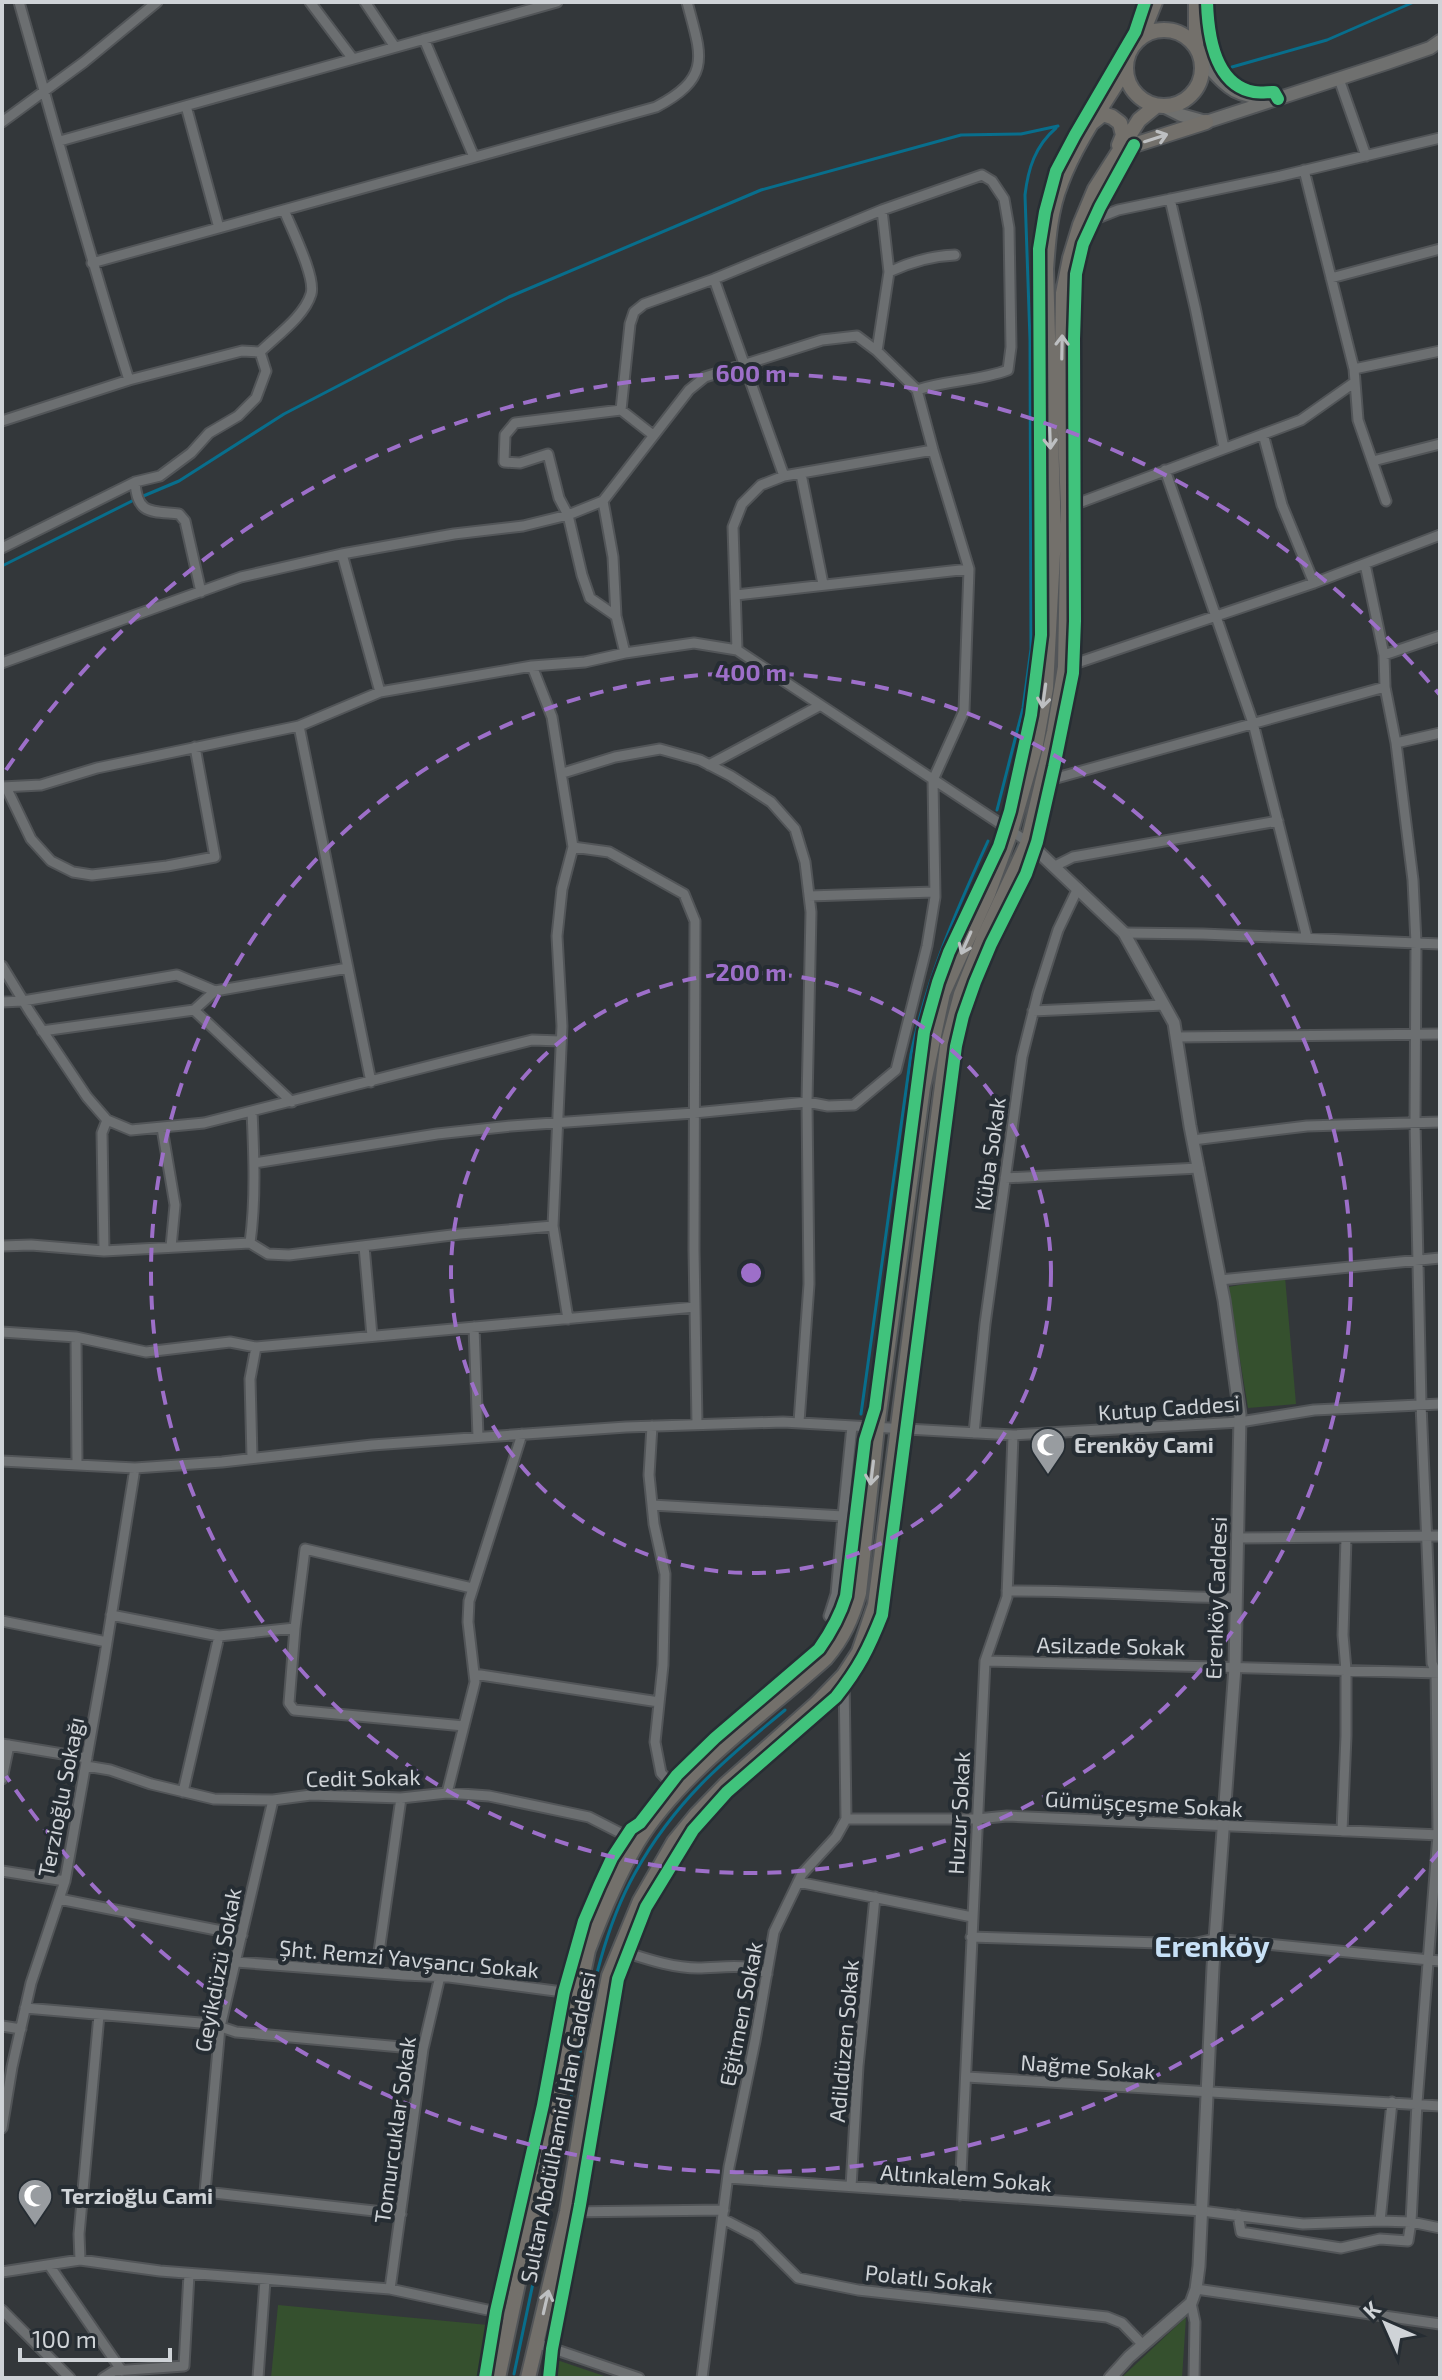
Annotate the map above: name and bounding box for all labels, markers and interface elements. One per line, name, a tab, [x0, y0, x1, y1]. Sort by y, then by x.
one-way arrow	[1143, 130, 1168, 144]
one-way arrow	[1054, 334, 1070, 361]
text: 600 m	[716, 358, 786, 387]
one-way arrow	[1043, 423, 1058, 450]
text: 400 m	[715, 657, 787, 686]
one-way arrow	[1036, 683, 1051, 708]
one-way arrow	[958, 931, 973, 955]
text: 200 m	[716, 957, 786, 986]
street label: Küba Sokak	[968, 1095, 1010, 1212]
centre of rings	[737, 1259, 765, 1287]
street label: Kutup Caddesi	[1097, 1389, 1241, 1425]
mosque icon: Erenköy Cami	[1029, 1426, 1067, 1476]
place label: Erenköy Cami	[1074, 1431, 1214, 1458]
one-way arrow	[864, 1460, 879, 1485]
street label: Erenköy Caddesi	[1199, 1516, 1231, 1680]
street label: Asilzade Sokak	[1036, 1631, 1186, 1659]
street label: Terzioğlu Sokağı	[32, 1715, 88, 1879]
street label: Huzur Sokak	[942, 1751, 974, 1875]
street label: Cedit Sokak	[305, 1763, 421, 1791]
street label: Gümüşçeşme Sokak	[1044, 1785, 1244, 1823]
street label: Geyikdüzü Sokak	[188, 1886, 246, 2054]
district label: Erenköy	[1154, 1927, 1270, 1964]
street label: Şht. Remzi Yavşancı Sokak	[278, 1934, 540, 1984]
street label: Eğitmen Sokak	[713, 1939, 767, 2088]
street label: Adildüzen Sokak	[823, 1958, 863, 2123]
street label: Sultan Abdülhamid Han Caddesi	[514, 1969, 600, 2285]
street label: Tomurcuklar Sokak	[368, 2035, 420, 2225]
street label: Nağme Sokak	[1020, 2048, 1156, 2084]
street label: Altınkalem Sokak	[879, 2158, 1053, 2196]
mosque icon: Terzioğlu Cami	[16, 2177, 54, 2227]
place label: Terzioğlu Cami	[61, 2182, 213, 2208]
street label: Polatlı Sokak	[864, 2258, 994, 2298]
north arrow	[1346, 2284, 1426, 2364]
one-way arrow	[539, 2290, 554, 2315]
text: K	[1357, 2295, 1385, 2323]
scale bar	[20, 2312, 170, 2362]
text: 100 m	[32, 2324, 97, 2353]

